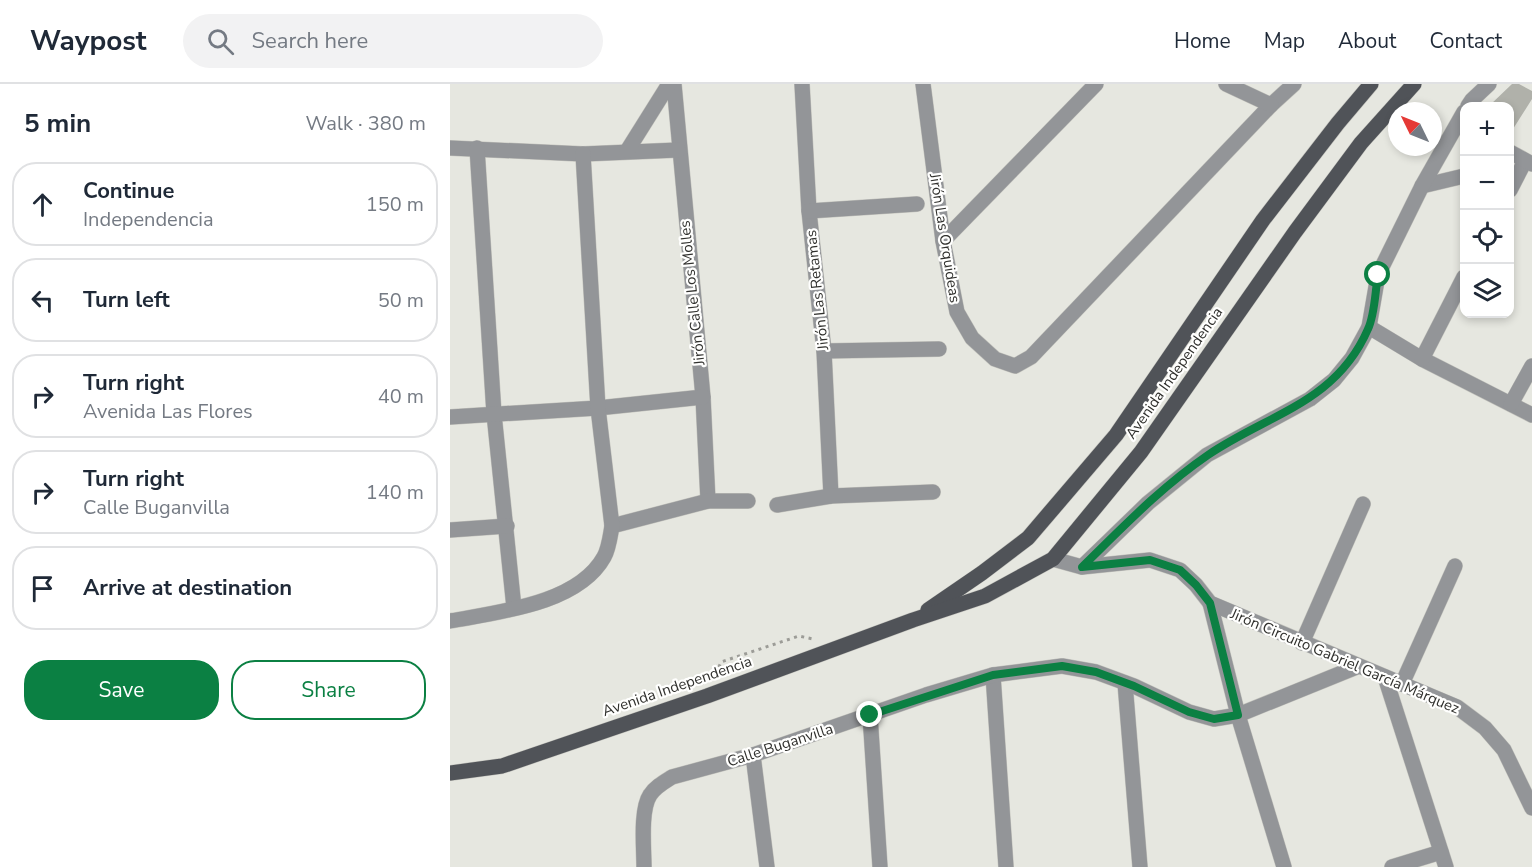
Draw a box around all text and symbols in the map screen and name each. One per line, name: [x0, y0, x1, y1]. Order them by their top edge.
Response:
search box: [183, 14, 603, 68]
text: Waypost: [30, 22, 147, 60]
icon: search: [204, 25, 237, 58]
text: Search here: [252, 26, 368, 56]
text: Home: [1174, 27, 1231, 55]
text: Map: [1264, 27, 1305, 55]
text: About: [1338, 27, 1396, 55]
text: Contact: [1429, 27, 1502, 55]
north arrow: [1388, 102, 1442, 156]
map controls: [1460, 102, 1514, 318]
button: +: [1460, 102, 1514, 156]
text: 5 min: [24, 106, 91, 141]
text: Walk · 380 m: [306, 110, 426, 137]
button: −: [1460, 156, 1514, 210]
street label: Jirón Las Orquideas: [925, 171, 965, 304]
text: Continue: [83, 176, 174, 206]
icon: ahead: [26, 188, 59, 221]
text: 150 m: [366, 191, 424, 218]
text: Independencia: [83, 206, 214, 233]
button: locate: [1460, 210, 1514, 264]
street label: Jirón Calle Los Molles: [674, 220, 710, 367]
street label: Jirón Las Retamas: [801, 229, 833, 352]
route start: [1364, 261, 1390, 287]
button: layers: [1460, 264, 1514, 318]
icon: left: [26, 284, 59, 317]
text: Turn left: [83, 285, 170, 315]
text: 50 m: [378, 287, 424, 314]
street label: Avenida Independencia: [1121, 303, 1227, 443]
text: Turn right: [83, 368, 184, 398]
icon: right: [26, 380, 59, 413]
text: 40 m: [378, 383, 424, 410]
text: Avenida Las Flores: [83, 398, 253, 425]
text: Turn right: [83, 464, 184, 494]
icon: right: [26, 476, 59, 509]
text: 140 m: [366, 479, 424, 506]
text: Calle Buganvilla: [83, 494, 230, 521]
icon: arrive: [26, 572, 59, 605]
text: Arrive at destination: [83, 573, 292, 603]
street label: Jirón Circuito Gabriel García Márquez: [1227, 603, 1462, 718]
street label: Avenida Independencia: [600, 651, 754, 721]
button: Save: [24, 660, 219, 720]
button: Share: [231, 660, 426, 720]
route end: [856, 701, 882, 727]
street label: Calle Buganvilla: [724, 718, 836, 772]

